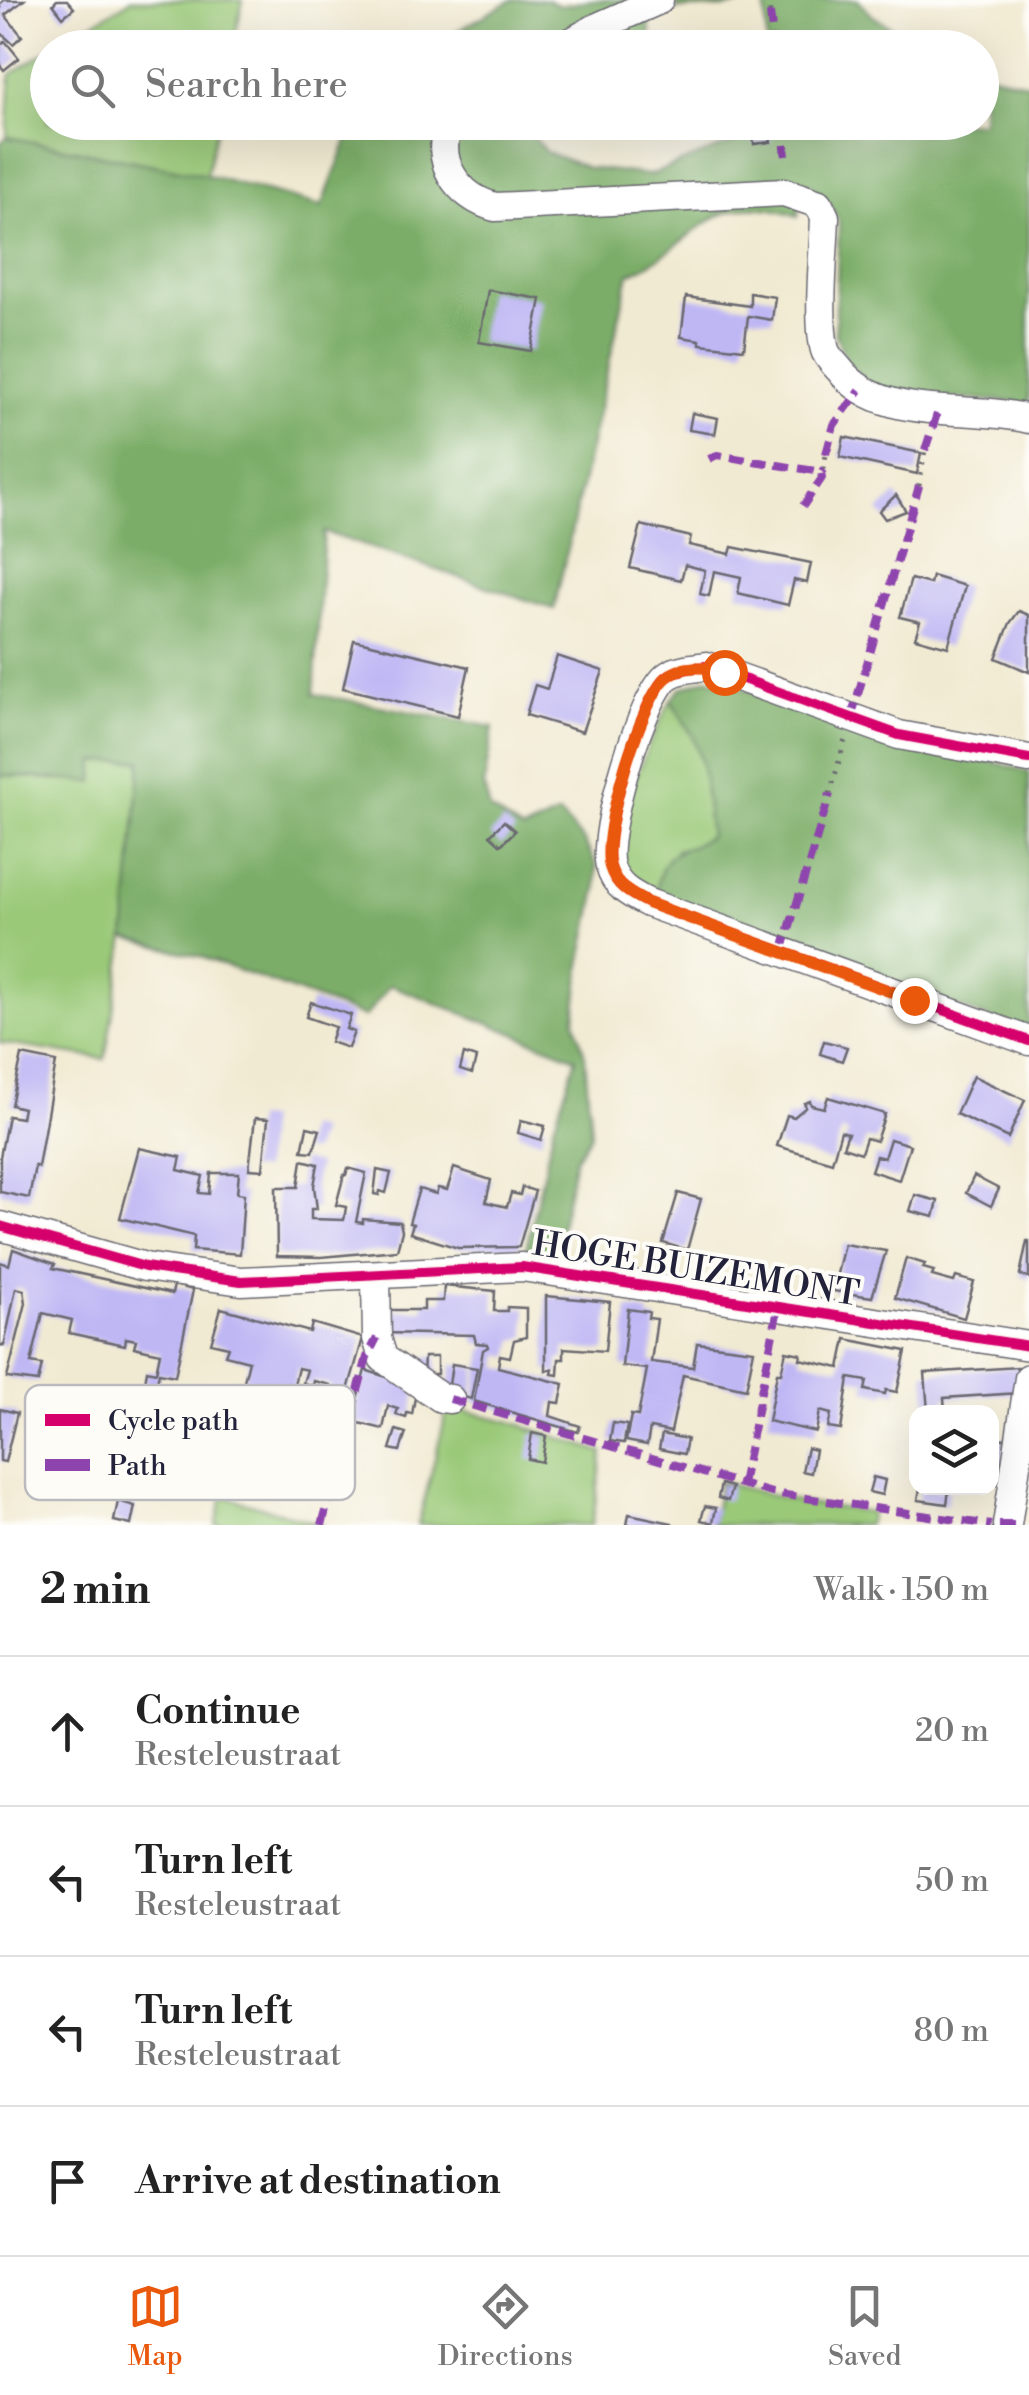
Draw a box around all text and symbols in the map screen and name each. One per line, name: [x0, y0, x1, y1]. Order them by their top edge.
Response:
search box: [30, 30, 999, 140]
icon: search: [65, 58, 120, 113]
text: Search here: [145, 62, 348, 109]
route start: [702, 650, 748, 696]
route end: [892, 978, 938, 1024]
street label: HOGE BUIZEMONT: [529, 1222, 862, 1317]
legend: [25, 1385, 355, 1500]
text: Cycle path: [108, 1404, 239, 1439]
map controls: [909, 1405, 999, 1495]
button: layers: [909, 1405, 999, 1495]
text: Path: [108, 1449, 167, 1484]
text: 2 min: [40, 1564, 150, 1617]
text: Walk · 150 m: [814, 1570, 989, 1610]
text: Continue: [135, 1688, 300, 1735]
icon: ahead: [40, 1704, 95, 1759]
text: 20 m: [915, 1711, 989, 1751]
text: Resteleustraat: [135, 1735, 341, 1775]
text: Turn left: [135, 1838, 292, 1885]
icon: left: [40, 1854, 95, 1909]
text: 50 m: [916, 1861, 989, 1901]
text: Resteleustraat: [135, 1885, 341, 1925]
text: Turn left: [135, 1988, 292, 2035]
icon: left: [40, 2004, 95, 2059]
text: 80 m: [914, 2011, 989, 2051]
text: Resteleustraat: [135, 2035, 341, 2075]
icon: arrive: [40, 2154, 95, 2209]
text: Arrive at destination: [135, 2158, 501, 2205]
tab: Map: [128, 2279, 183, 2374]
tab: Directions: [438, 2279, 573, 2374]
tab: Saved: [828, 2279, 901, 2374]

